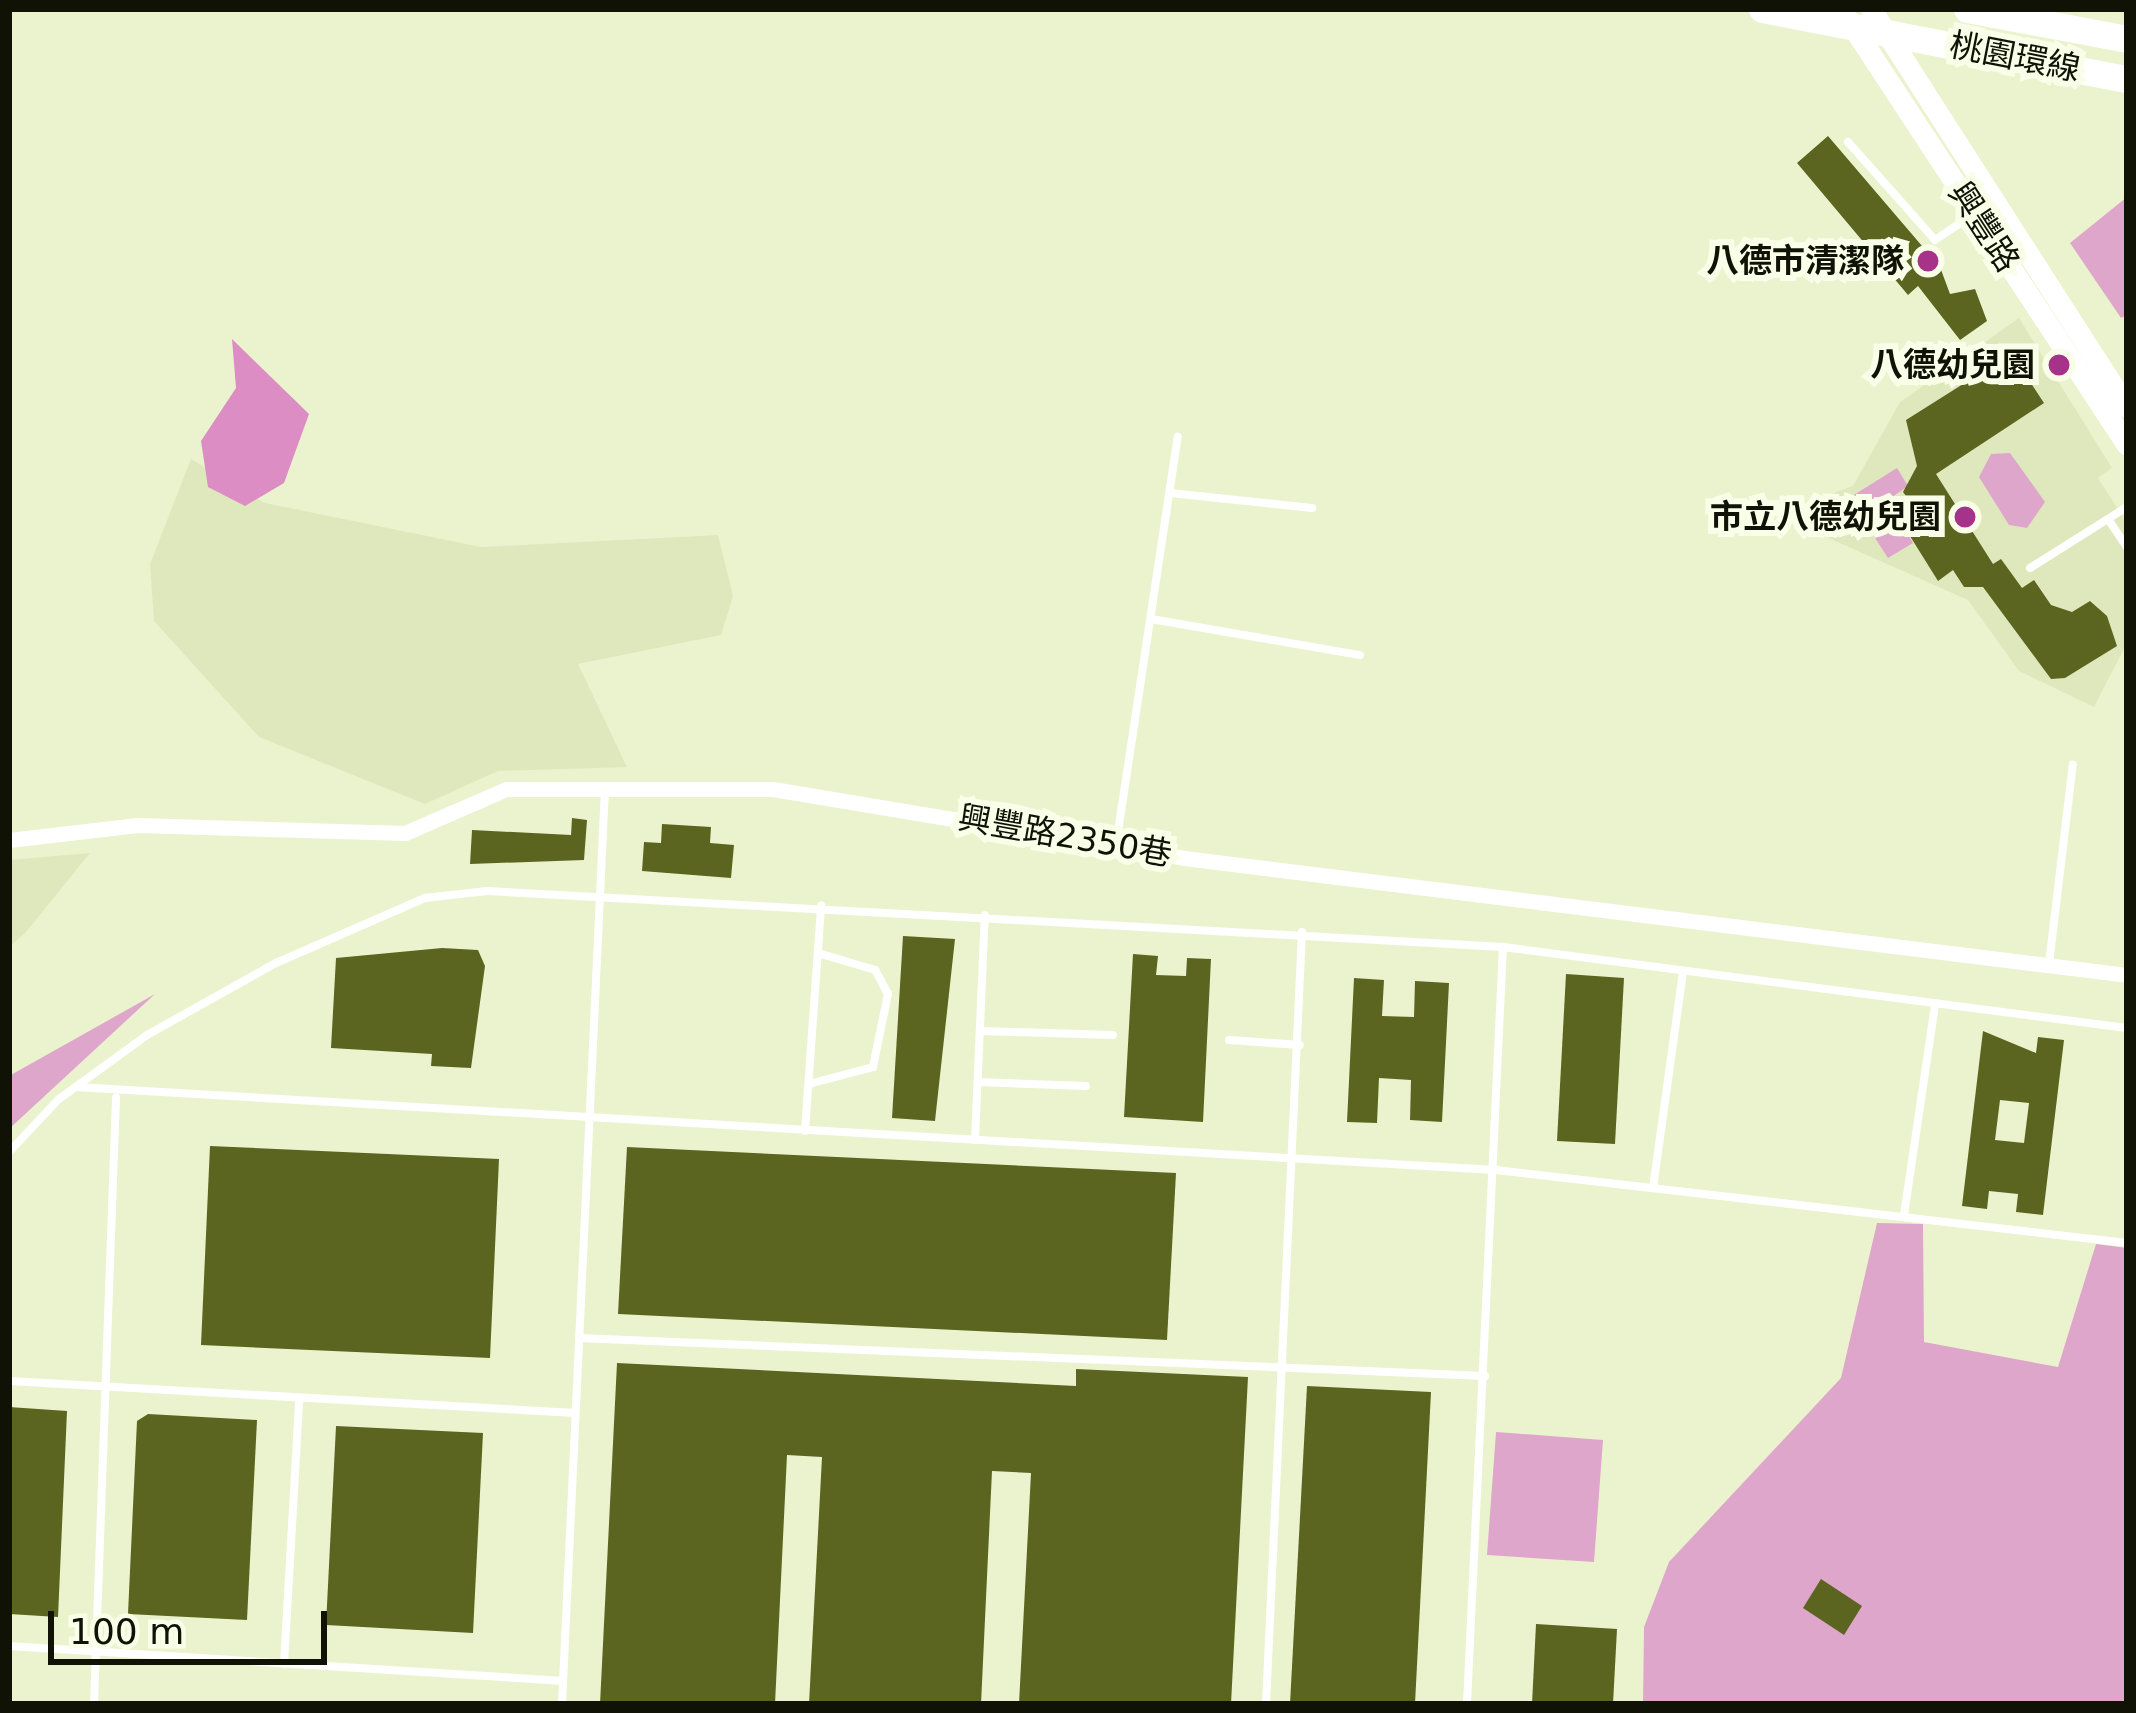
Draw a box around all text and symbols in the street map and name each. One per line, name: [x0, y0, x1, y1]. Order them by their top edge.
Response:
street label: 桃園環線: [1946, 25, 2084, 89]
street label: 興豐路: [1940, 175, 2028, 279]
place label: 八德市清潔隊: [1706, 241, 1904, 281]
marker: 八德市清潔隊: [1915, 248, 1941, 274]
place label: 八德幼兒園: [1870, 345, 2035, 385]
marker: 八德幼兒園: [2046, 352, 2072, 378]
place label: 市立八德幼兒園: [1710, 497, 1941, 537]
marker: 市立八德幼兒園: [1952, 504, 1978, 530]
street label: 興豐路2350巷: [955, 798, 1175, 874]
scale bar: [54, 1587, 333, 1661]
text: 100 m: [69, 1611, 184, 1652]

